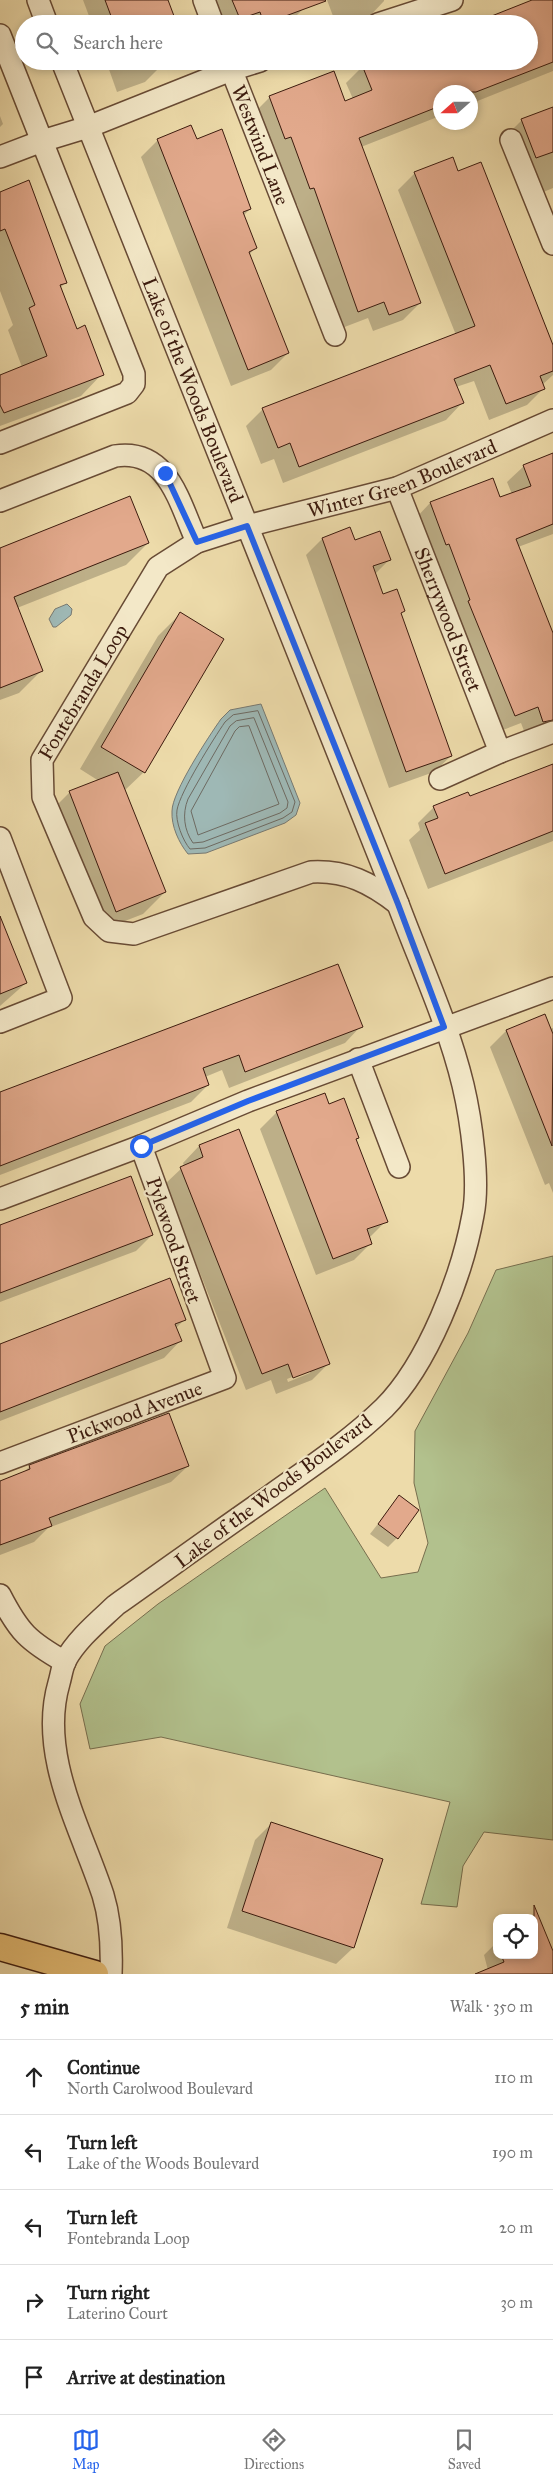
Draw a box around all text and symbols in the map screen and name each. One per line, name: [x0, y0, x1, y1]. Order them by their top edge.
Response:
search box: [15, 15, 538, 70]
icon: search: [33, 29, 61, 57]
text: Search here: [73, 31, 163, 54]
street label: Westwind Lane: [226, 81, 295, 208]
north arrow: [433, 85, 478, 130]
street label: Lake of the Woods Boulevard: [137, 274, 249, 506]
street label: Winter Green Boulevard: [305, 434, 500, 522]
route end: [154, 462, 177, 485]
street label: Sherrywood Street: [409, 544, 487, 695]
street label: Fontebranda Loop: [33, 620, 133, 764]
route start: [130, 1135, 153, 1158]
street label: Pylewood Street: [141, 1174, 207, 1306]
street label: Pickwood Avenue: [64, 1376, 206, 1449]
street label: Lake of the Woods Boulevard: [170, 1409, 376, 1573]
map controls: [493, 1914, 538, 1959]
button: locate: [493, 1914, 538, 1959]
text: 5 min: [20, 1994, 69, 2020]
text: Walk · 350 m: [450, 1997, 533, 2016]
text: Continue: [67, 2056, 140, 2079]
icon: ahead: [20, 2063, 48, 2091]
text: 110 m: [494, 2068, 533, 2087]
text: North Carolwood Boulevard: [67, 2079, 253, 2098]
text: Turn left: [67, 2131, 137, 2154]
icon: left: [20, 2138, 48, 2166]
text: 190 m: [492, 2143, 533, 2162]
text: Lake of the Woods Boulevard: [67, 2154, 259, 2173]
text: Turn left: [67, 2206, 137, 2229]
icon: left: [20, 2213, 48, 2241]
text: 20 m: [499, 2218, 533, 2237]
text: Fontebranda Loop: [67, 2229, 190, 2248]
text: Turn right: [67, 2281, 150, 2304]
icon: right: [20, 2288, 48, 2316]
text: 30 m: [500, 2293, 533, 2312]
text: Laterino Court: [67, 2304, 168, 2323]
icon: arrive: [20, 2363, 48, 2391]
text: Arrive at destination: [67, 2366, 225, 2389]
tab: Map: [72, 2426, 100, 2473]
tab: Directions: [244, 2426, 304, 2473]
tab: Saved: [448, 2426, 481, 2473]

